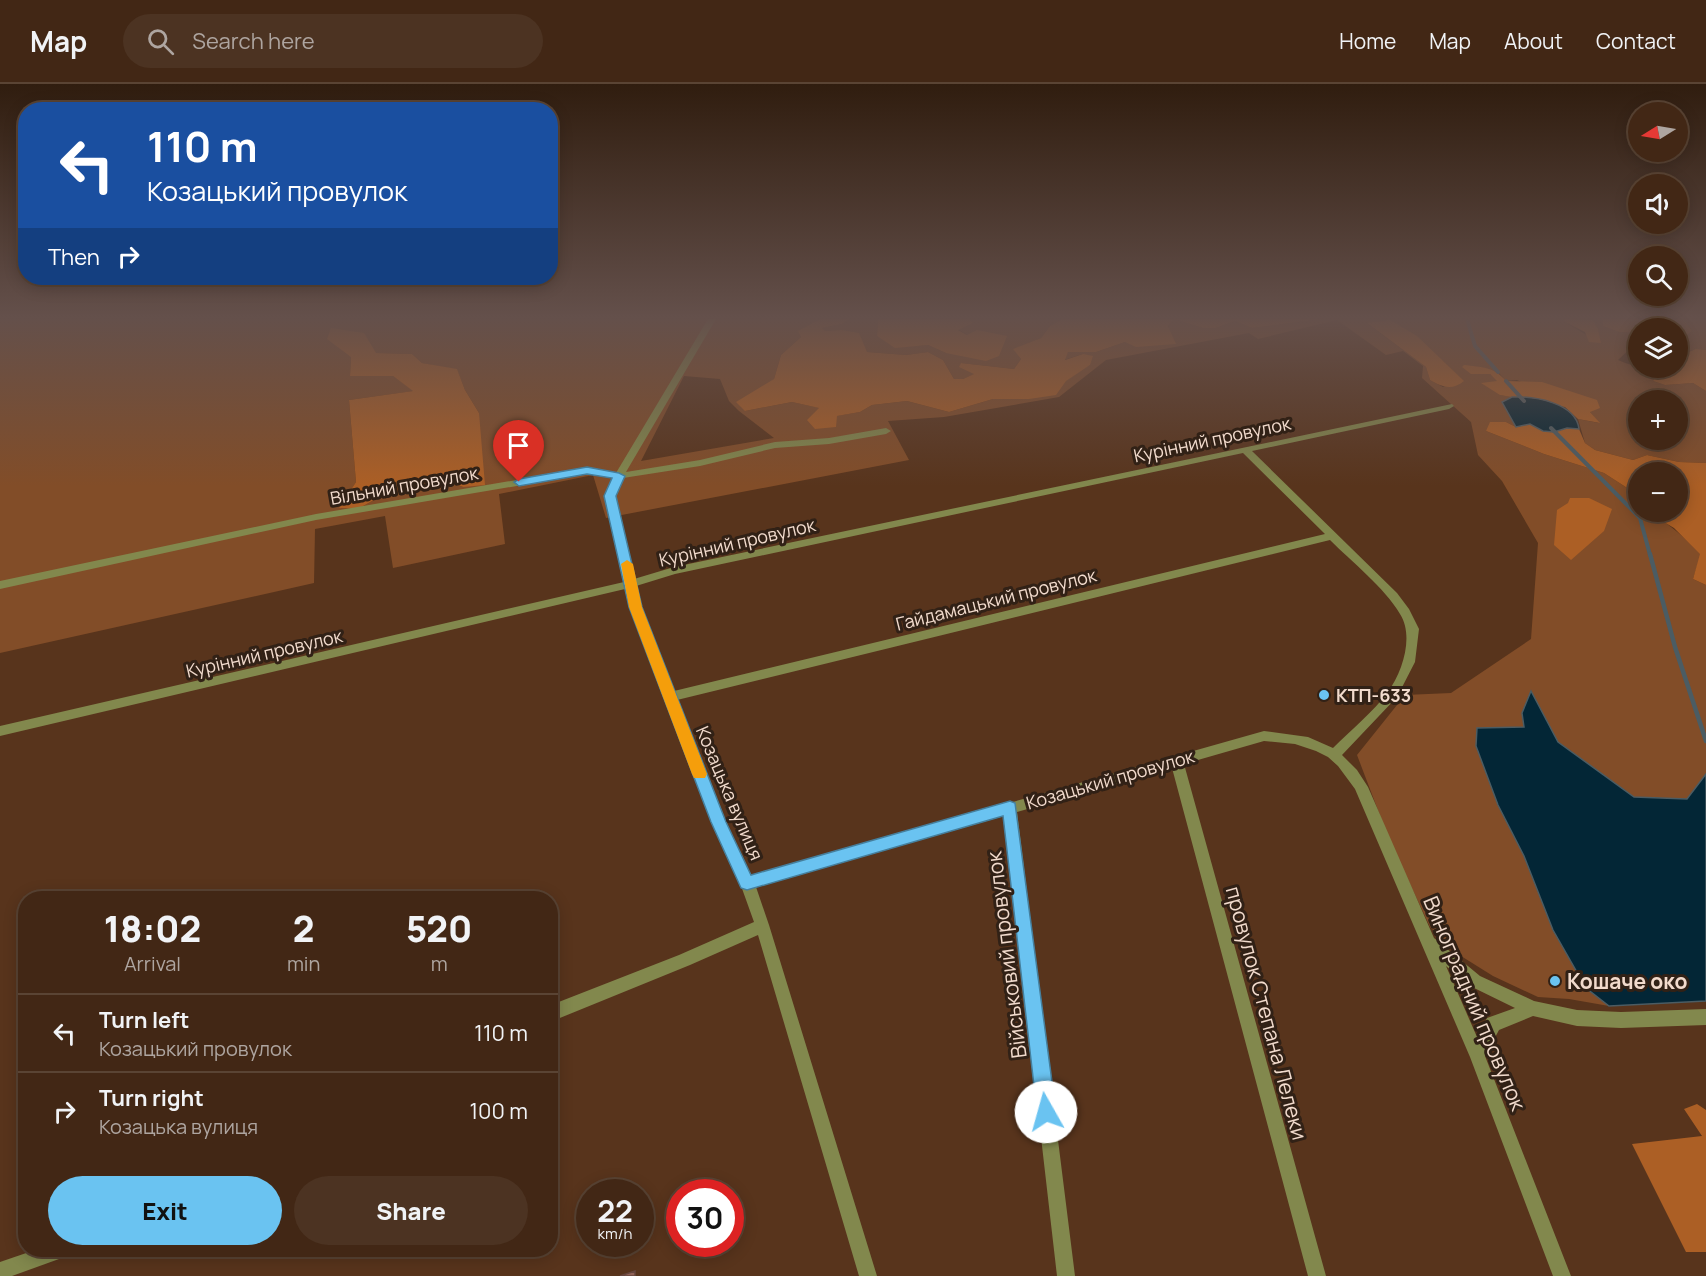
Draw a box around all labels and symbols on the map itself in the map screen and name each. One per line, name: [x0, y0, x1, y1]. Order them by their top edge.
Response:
north arrow: [1628, 102, 1688, 162]
street label: Курінний провулок: [1131, 410, 1294, 467]
pin: [493, 420, 544, 482]
street label: Вільний провулок: [328, 460, 481, 510]
street label: Курінний провулок: [656, 512, 819, 572]
street label: Гайдамацький провулок: [893, 562, 1100, 636]
street label: Курінний провулок: [183, 623, 346, 683]
place label: КТП-633: [1336, 683, 1411, 707]
marker: КТП-633: [1317, 688, 1331, 702]
street label: Козацька вулиця: [691, 722, 769, 864]
street label: Козацький провулок: [1023, 743, 1198, 814]
street label: Військовий провулок: [979, 849, 1033, 1060]
street label: провулок Степана Лелеки: [1220, 883, 1314, 1143]
street label: Виноградний провулок: [1417, 892, 1533, 1115]
place label: Кошаче око: [1567, 967, 1687, 995]
marker: Кошаче око: [1548, 974, 1562, 988]
position arrow: [1014, 1080, 1078, 1144]
speed limit sign: 30: [666, 1179, 744, 1257]

